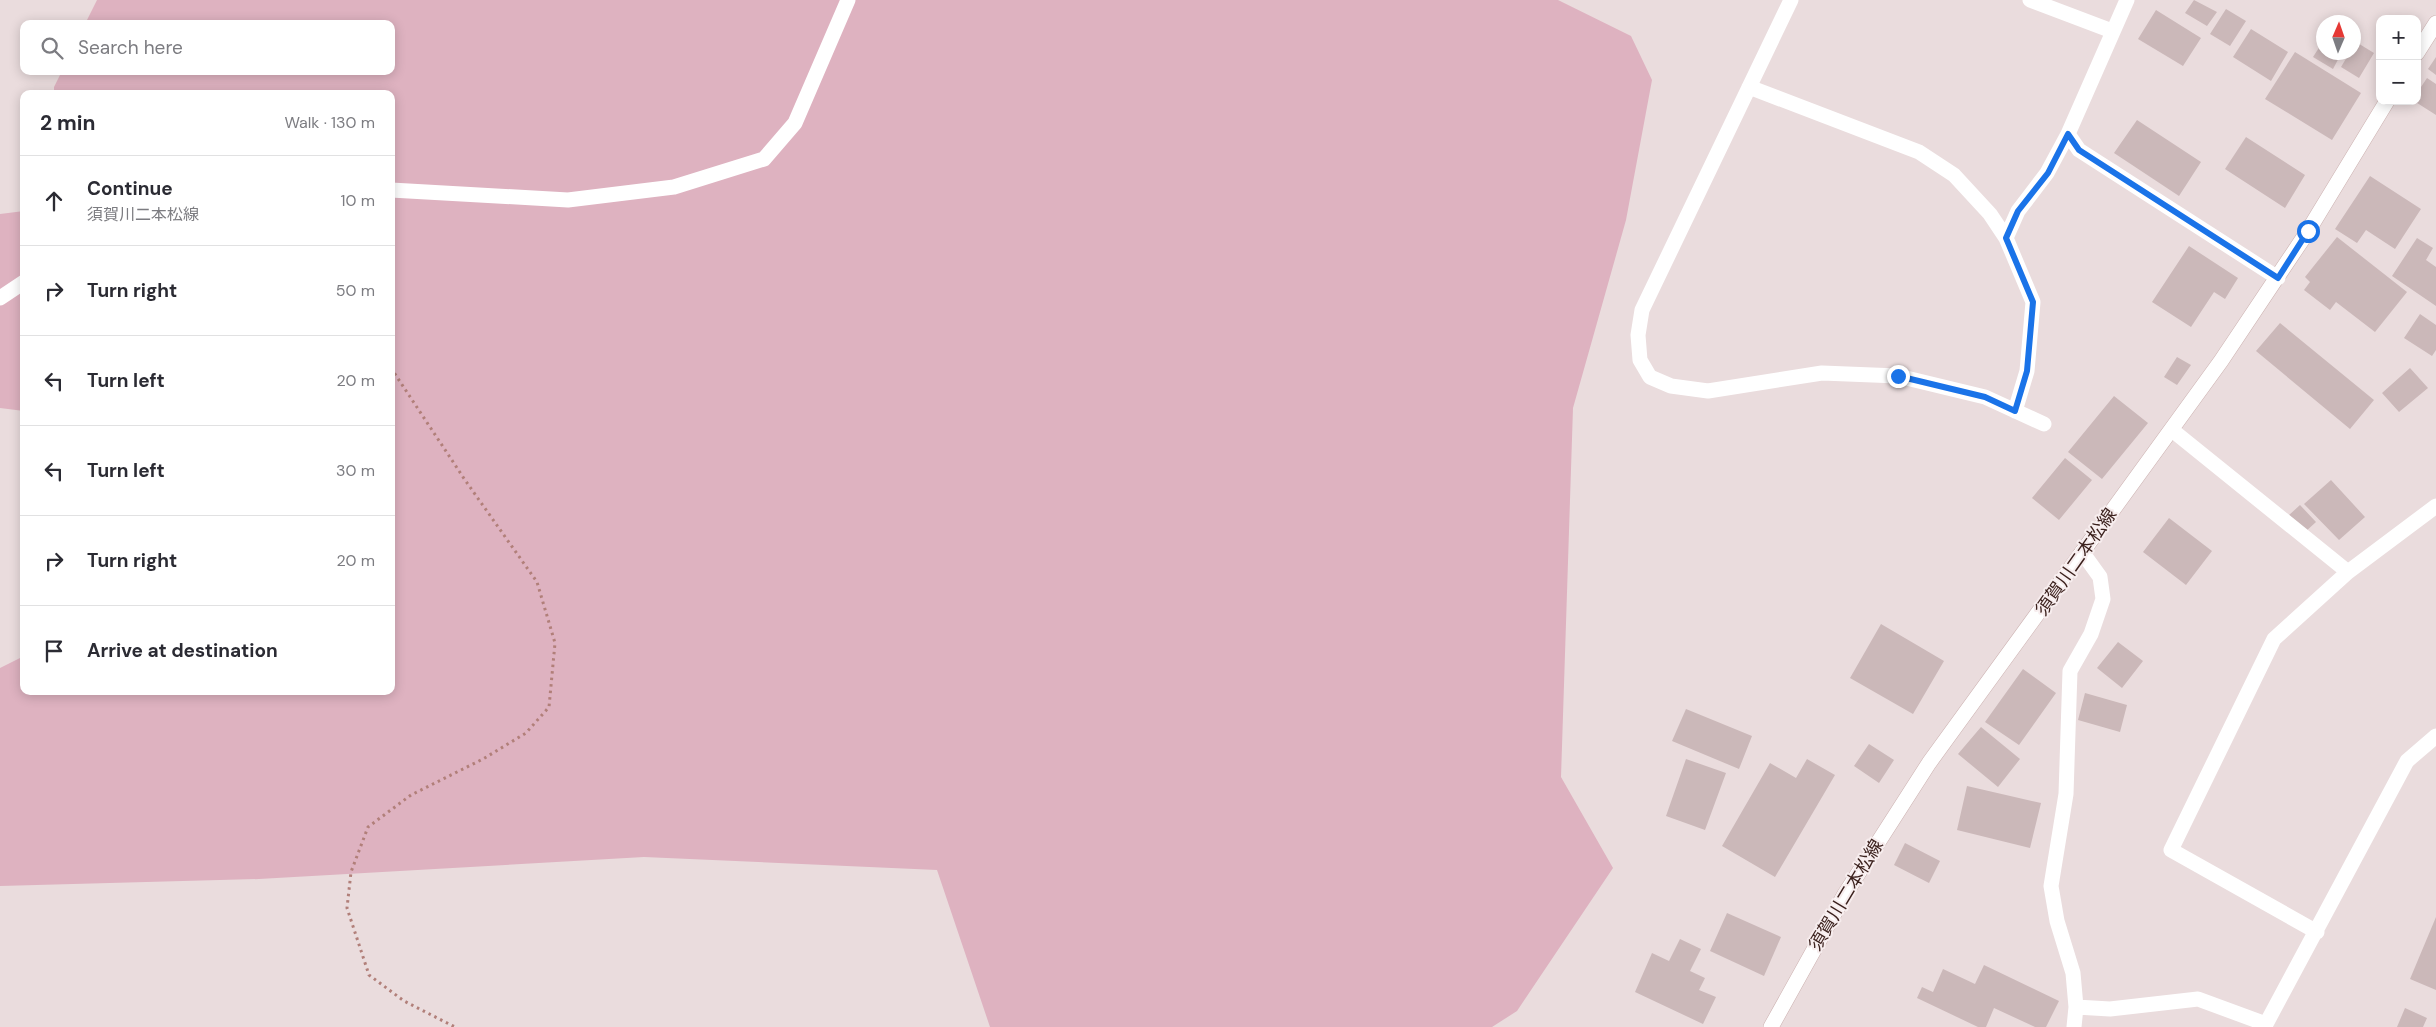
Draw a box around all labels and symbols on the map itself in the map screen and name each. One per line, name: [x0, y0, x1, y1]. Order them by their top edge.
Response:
north arrow: [2316, 15, 2361, 60]
route start: [2297, 220, 2320, 243]
route end: [1887, 365, 1910, 388]
street label: 須賀川二本松線: [2030, 504, 2122, 620]
street label: 須賀川二本松線: [1803, 835, 1889, 955]

